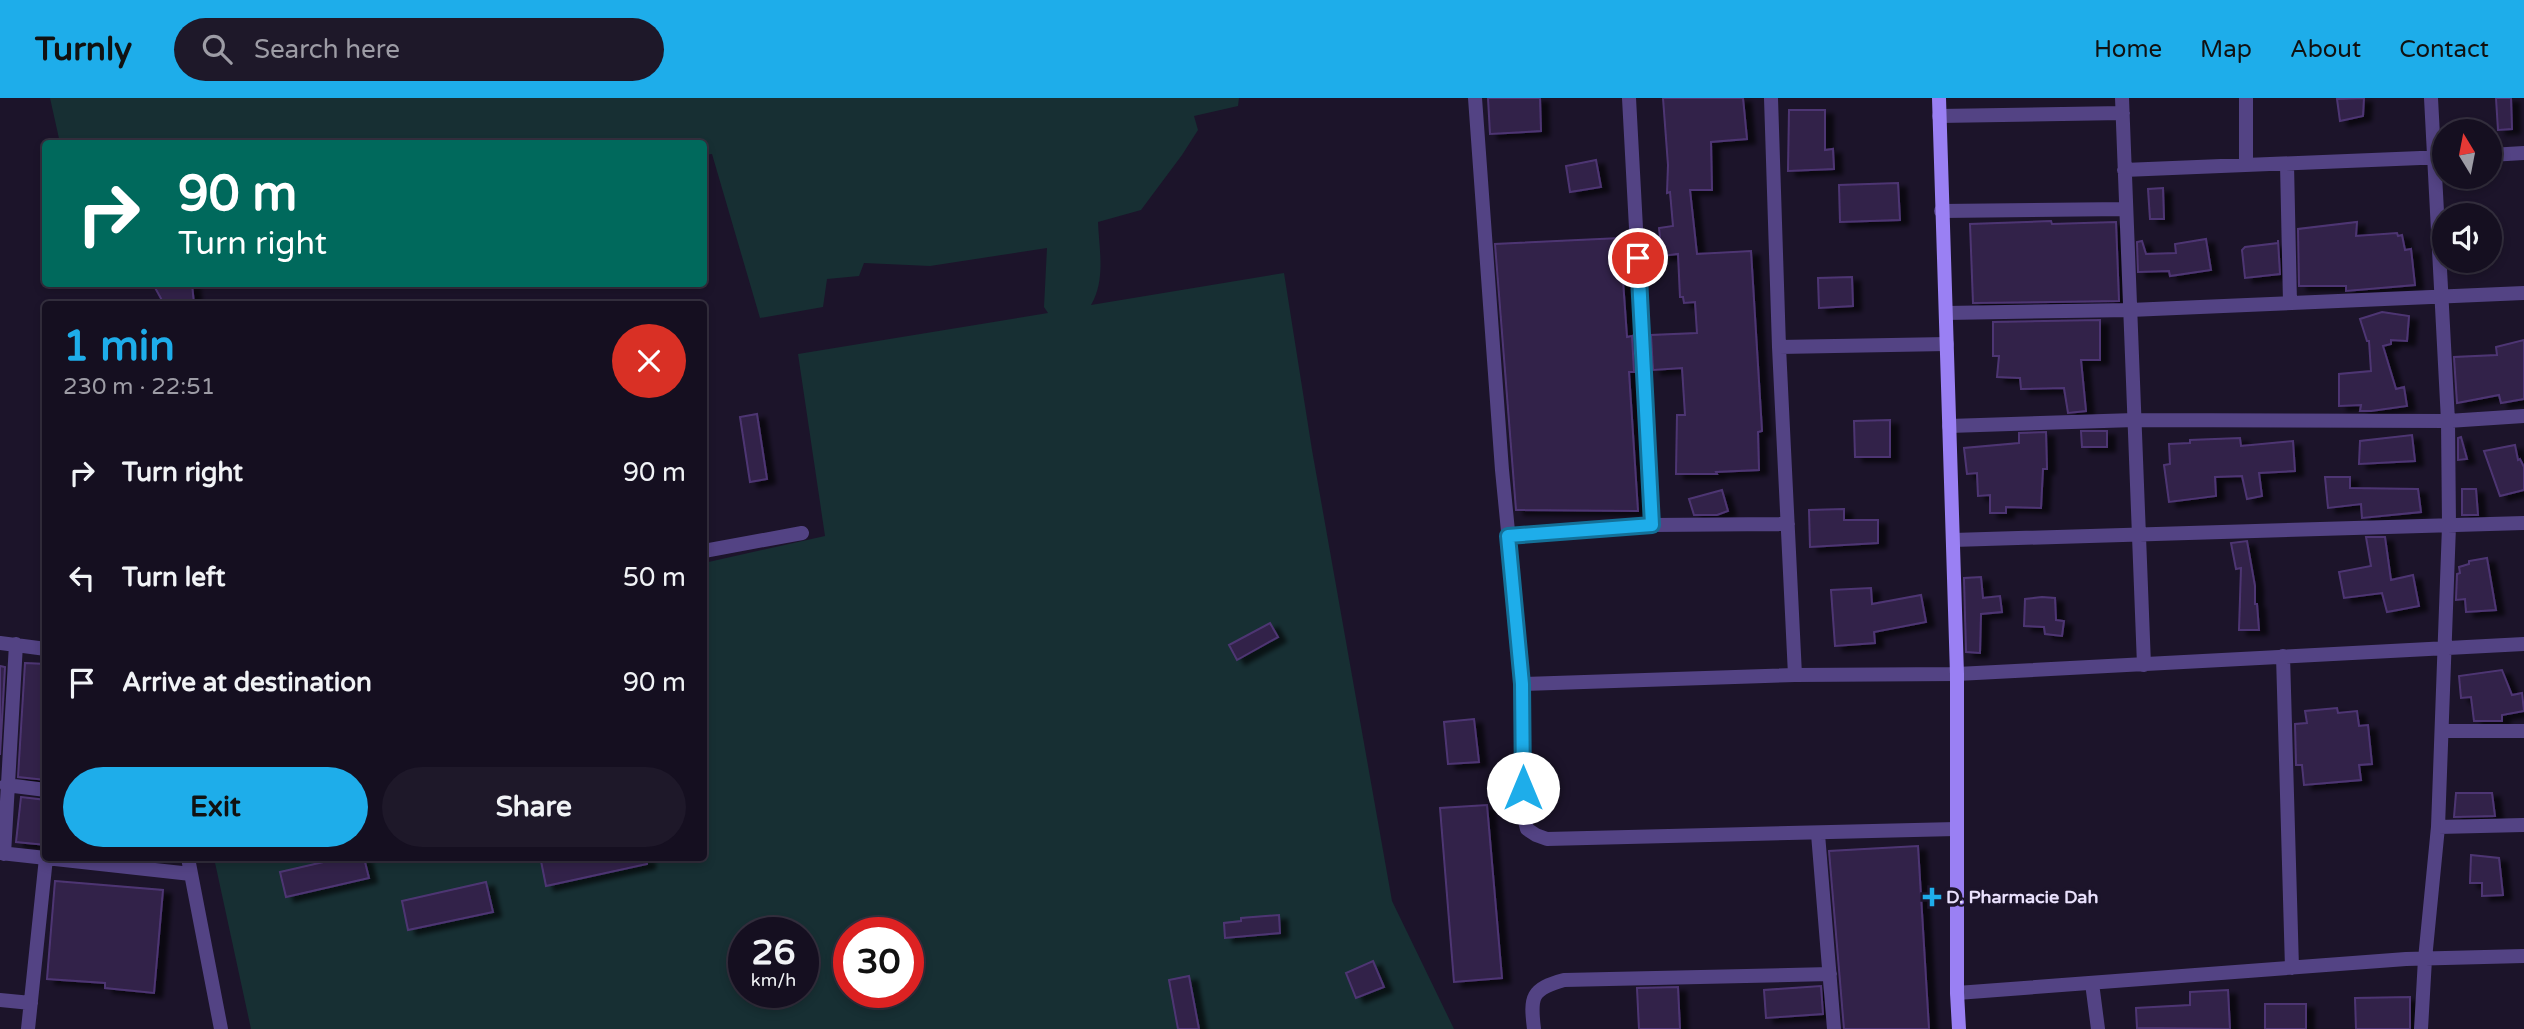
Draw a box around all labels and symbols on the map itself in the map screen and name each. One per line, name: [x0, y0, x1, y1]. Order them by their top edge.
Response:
north arrow: [2432, 119, 2502, 189]
pin: [1608, 228, 1668, 288]
position arrow: [1486, 751, 1560, 825]
place label: D. Pharmacie Dah: [1946, 886, 2098, 908]
marker: D. Pharmacie Dah: [1924, 889, 1940, 905]
speed limit sign: 30: [833, 917, 924, 1008]

